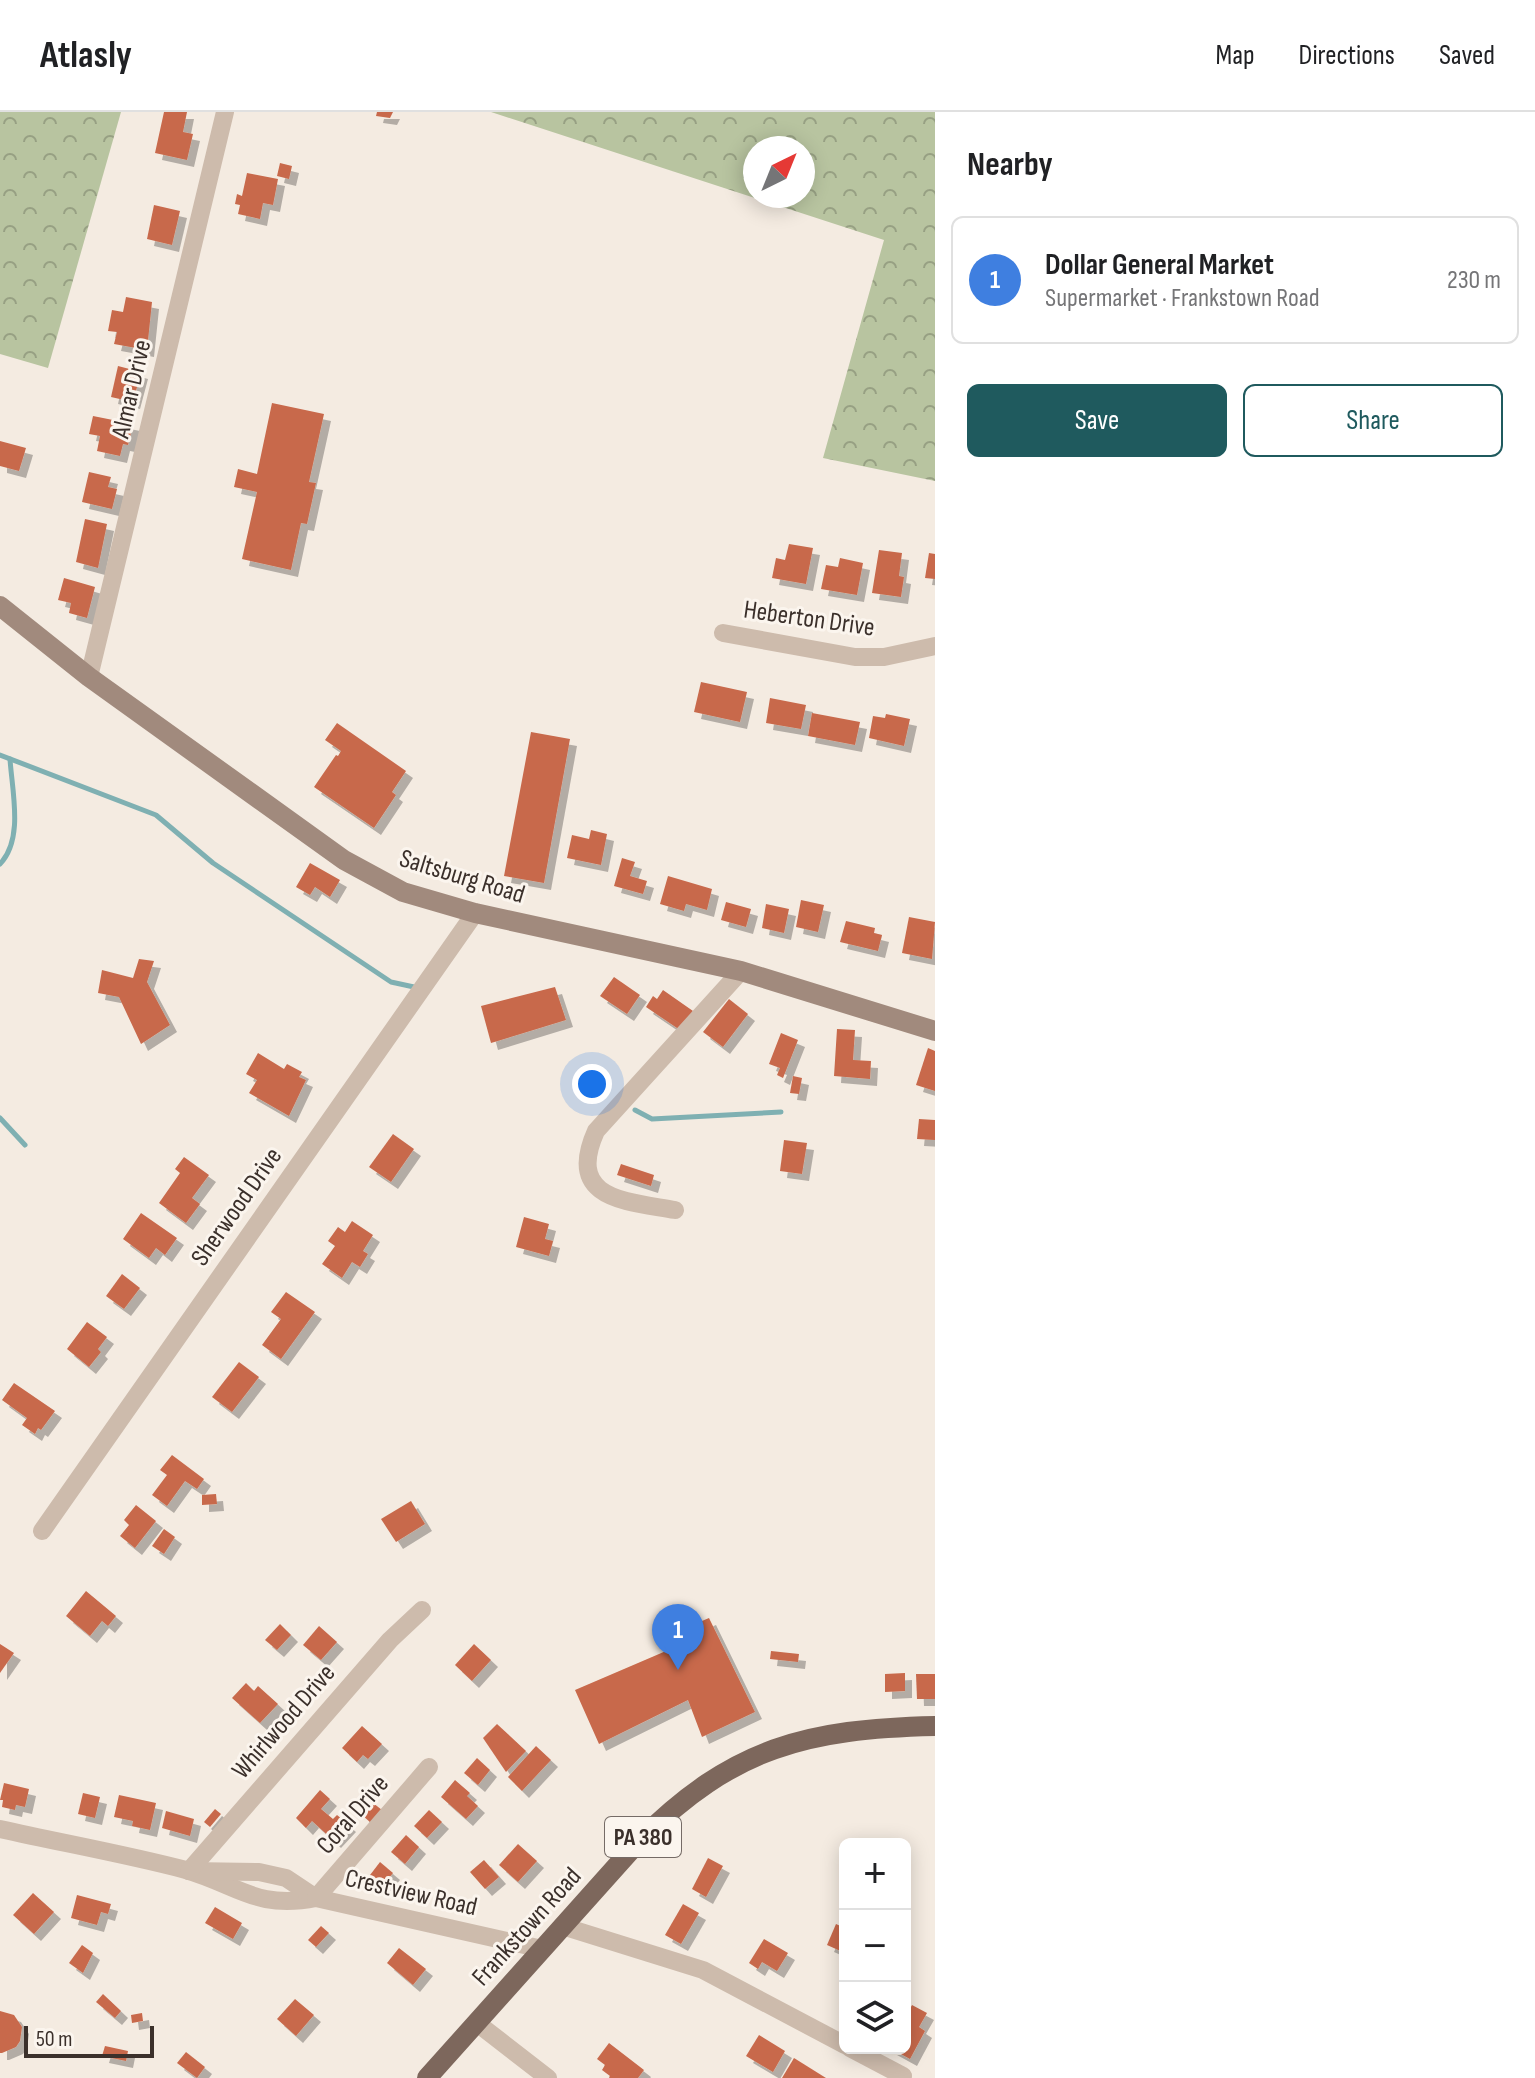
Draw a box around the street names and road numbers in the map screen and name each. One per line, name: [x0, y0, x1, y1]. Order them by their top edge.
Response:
street label: Almar Drive: [105, 337, 158, 442]
street label: Heberton Drive: [742, 594, 876, 644]
street label: Saltsburg Road: [396, 843, 528, 911]
street label: Sherwood Drive: [185, 1142, 289, 1272]
street label: Whirlwood Drive: [226, 1658, 342, 1786]
street label: Coral Drive: [310, 1769, 396, 1861]
road number: PA 380: [605, 1817, 681, 1857]
street label: Frankstown Road: [466, 1861, 588, 1993]
street label: Crestview Road: [342, 1863, 480, 1923]

